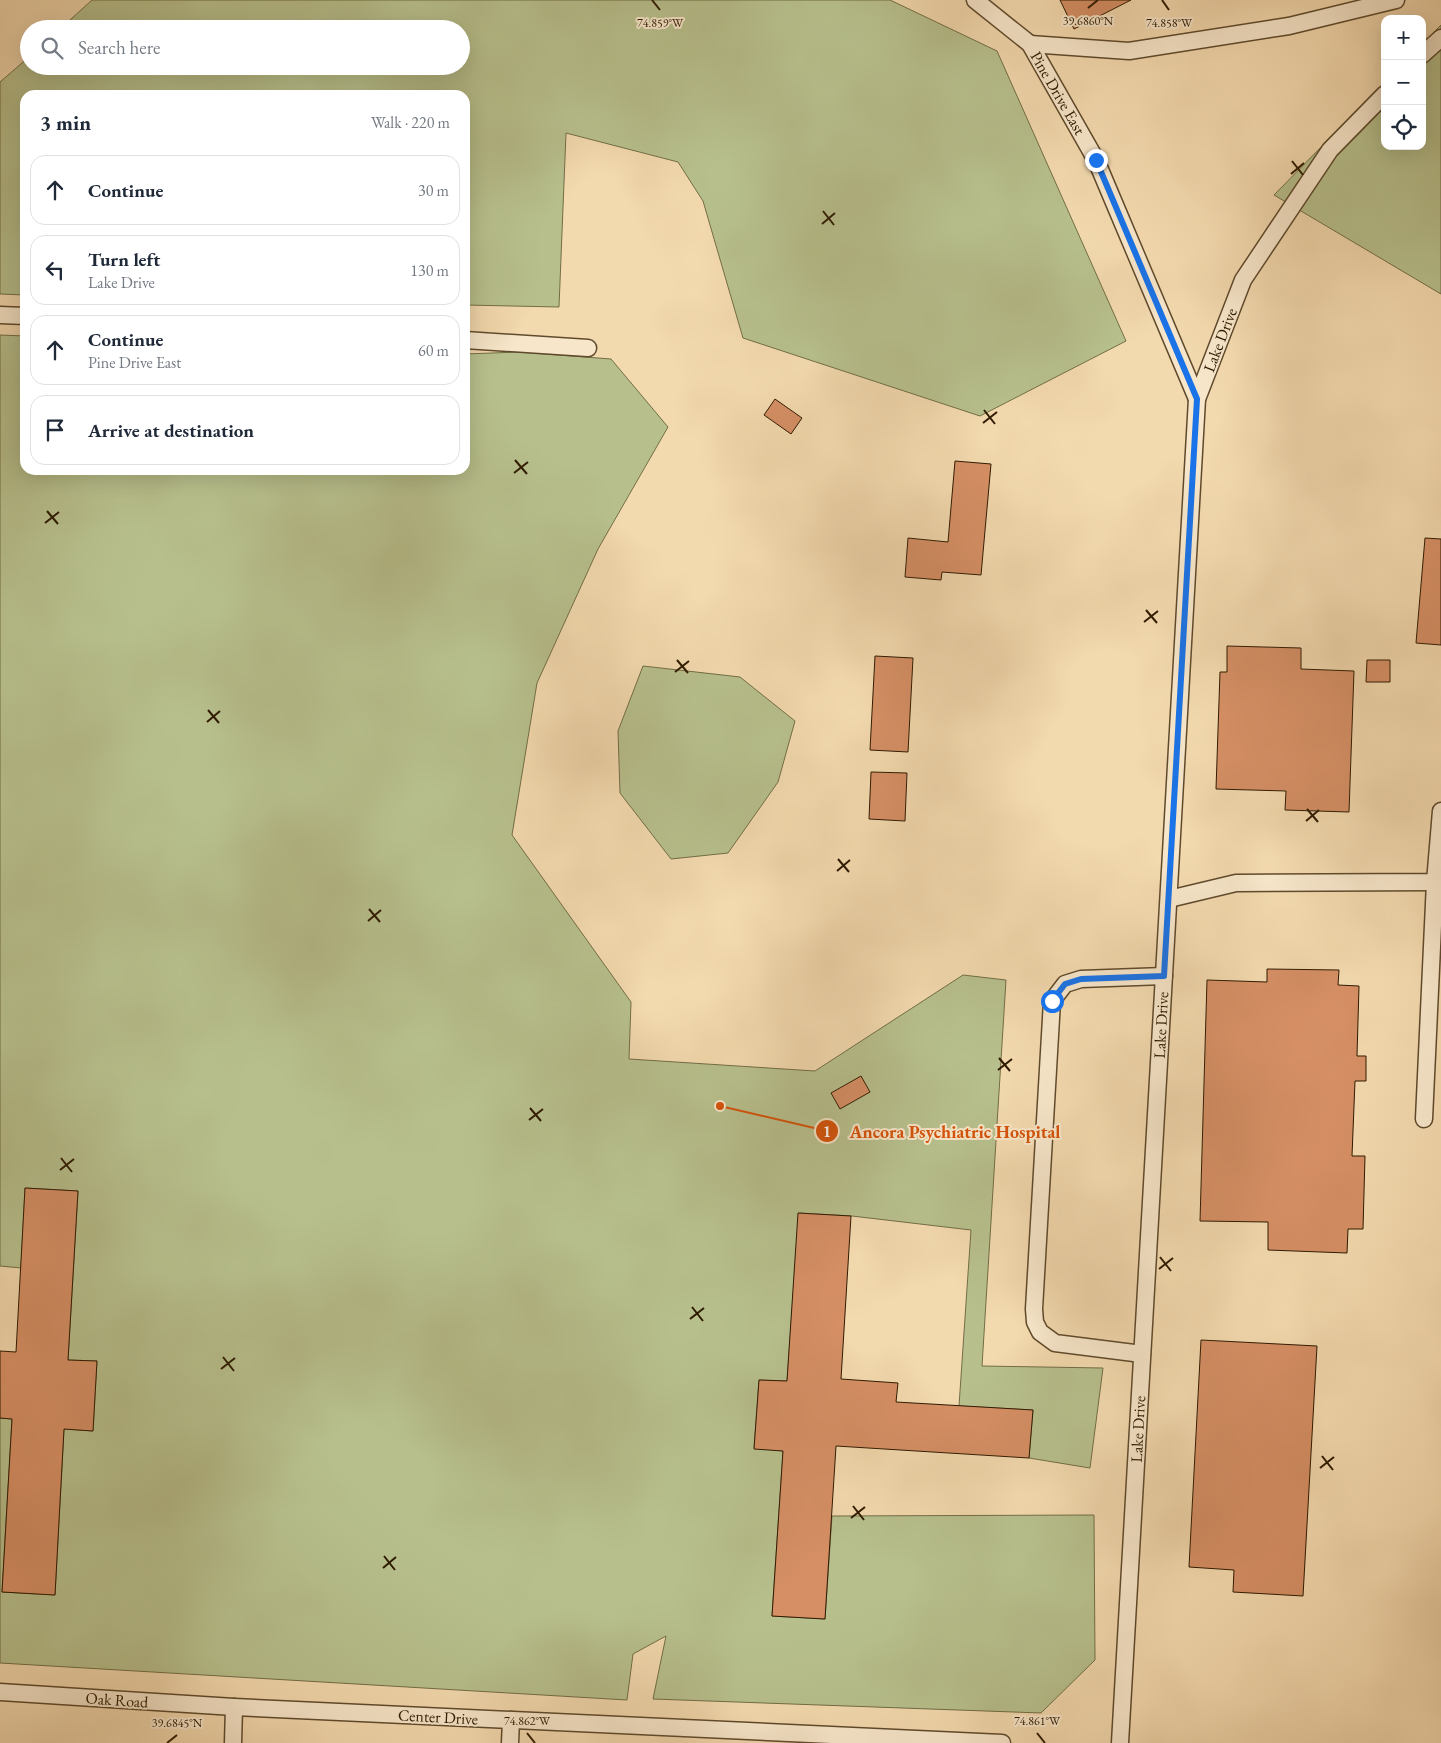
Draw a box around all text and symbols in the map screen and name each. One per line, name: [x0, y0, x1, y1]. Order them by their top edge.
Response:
text: 39.6860°N: [1063, 13, 1114, 29]
text: 74.859°W: [637, 15, 684, 31]
text: 74.858°W: [1146, 15, 1193, 31]
map controls: [1381, 15, 1426, 150]
button: +: [1381, 15, 1426, 60]
search box: [20, 20, 470, 75]
icon: search: [38, 34, 66, 62]
text: Search here: [78, 35, 160, 60]
street label: Pine Drive East: [1026, 47, 1090, 139]
button: −: [1381, 60, 1426, 105]
button: locate: [1381, 105, 1426, 150]
text: 3 min: [40, 109, 91, 136]
text: Walk · 220 m: [371, 112, 450, 133]
route end: [1085, 149, 1108, 172]
icon: ahead: [41, 176, 69, 204]
text: Continue: [88, 178, 163, 203]
text: 30 m: [418, 180, 449, 201]
text: Turn left: [88, 247, 160, 272]
icon: left: [41, 256, 69, 284]
text: 130 m: [410, 260, 449, 281]
text: Lake Drive: [88, 272, 155, 293]
street label: Lake Drive: [1198, 305, 1242, 375]
text: Continue: [88, 327, 163, 352]
icon: ahead: [41, 336, 69, 364]
text: 60 m: [418, 340, 449, 361]
text: Pine Drive East: [88, 352, 181, 373]
icon: arrive: [41, 416, 69, 444]
text: Arrive at destination: [88, 418, 254, 443]
route start: [1041, 990, 1064, 1013]
street label: Lake Drive: [1149, 991, 1173, 1059]
callout: Ancora Psychiatric Hospital: [814, 1115, 1070, 1148]
text: Ancora Psychiatric Hospital: [849, 1120, 1060, 1143]
text: 1: [823, 1122, 831, 1141]
street label: Lake Drive: [1126, 1395, 1150, 1463]
street label: Oak Road: [85, 1687, 150, 1713]
street label: Center Drive: [397, 1704, 479, 1730]
text: 74.862°W: [504, 1713, 551, 1729]
text: 74.861°W: [1014, 1713, 1061, 1729]
text: 39.6845°N: [152, 1715, 203, 1731]

